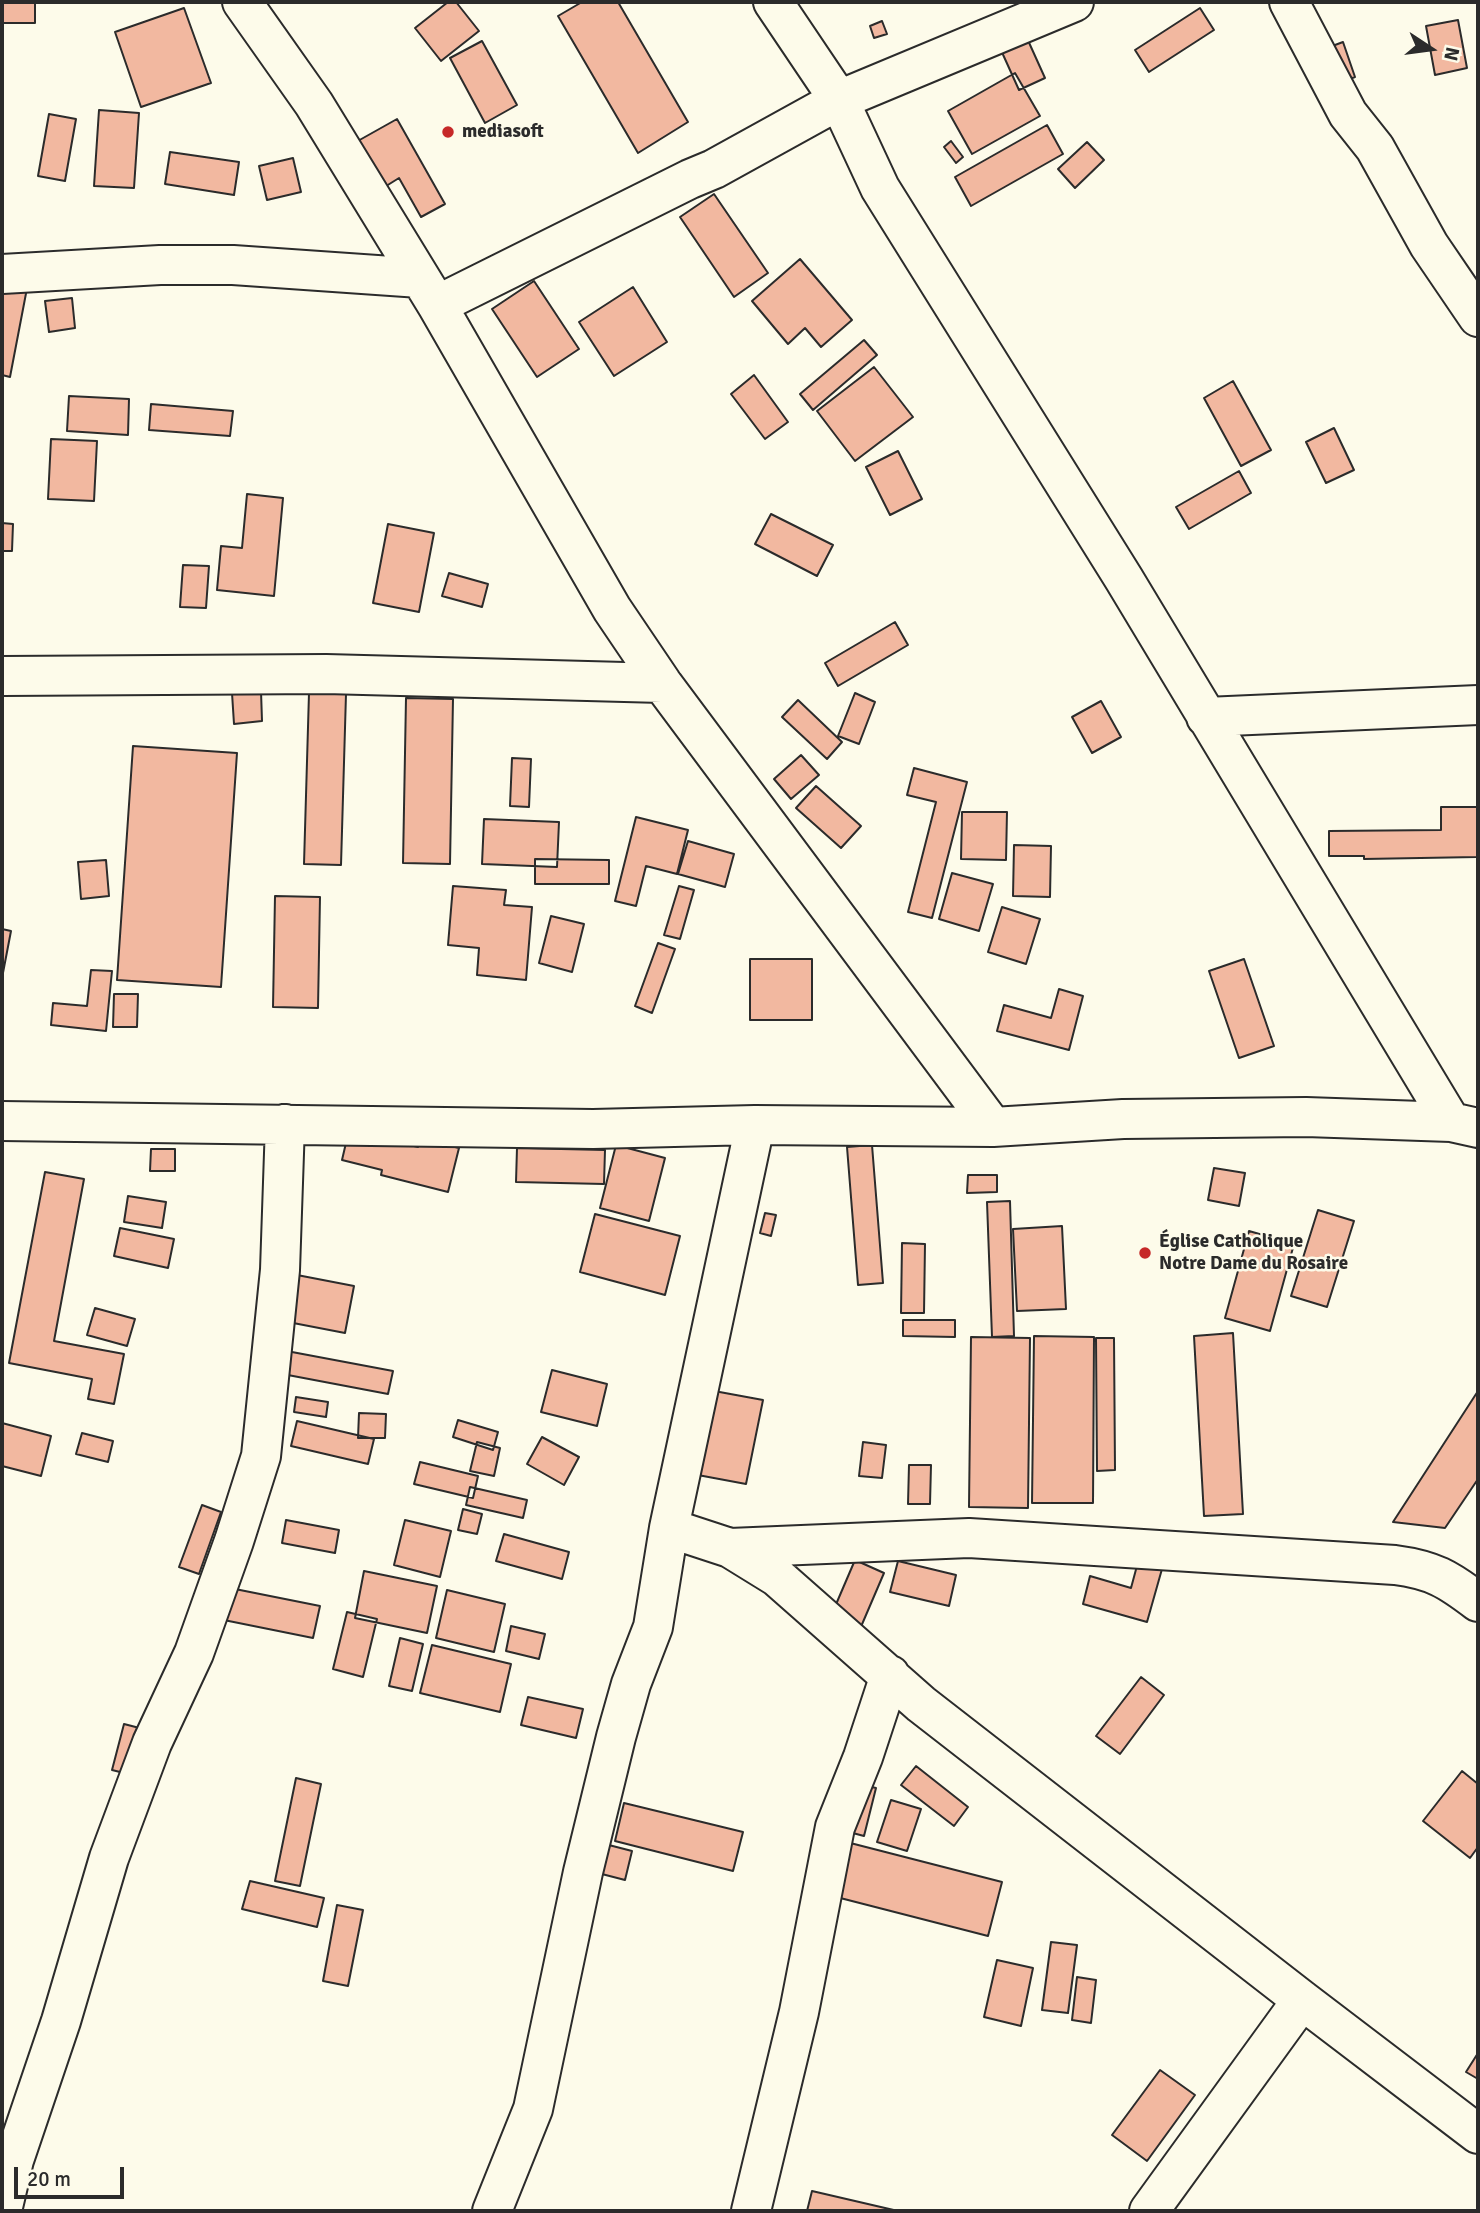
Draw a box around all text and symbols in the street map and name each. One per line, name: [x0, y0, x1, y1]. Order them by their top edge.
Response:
north arrow: [1396, 14, 1466, 84]
text: N: [1438, 45, 1465, 63]
place label: mediasoft: [462, 121, 544, 143]
marker: mediasoft: [440, 124, 456, 140]
place label: Église Catholique Notre Dame du Rosaire: [1159, 1231, 1348, 1275]
marker: Église Catholique Notre Dame du Rosaire: [1137, 1245, 1153, 1261]
scale bar: [18, 2154, 128, 2198]
text: 20 m: [27, 2166, 71, 2192]

